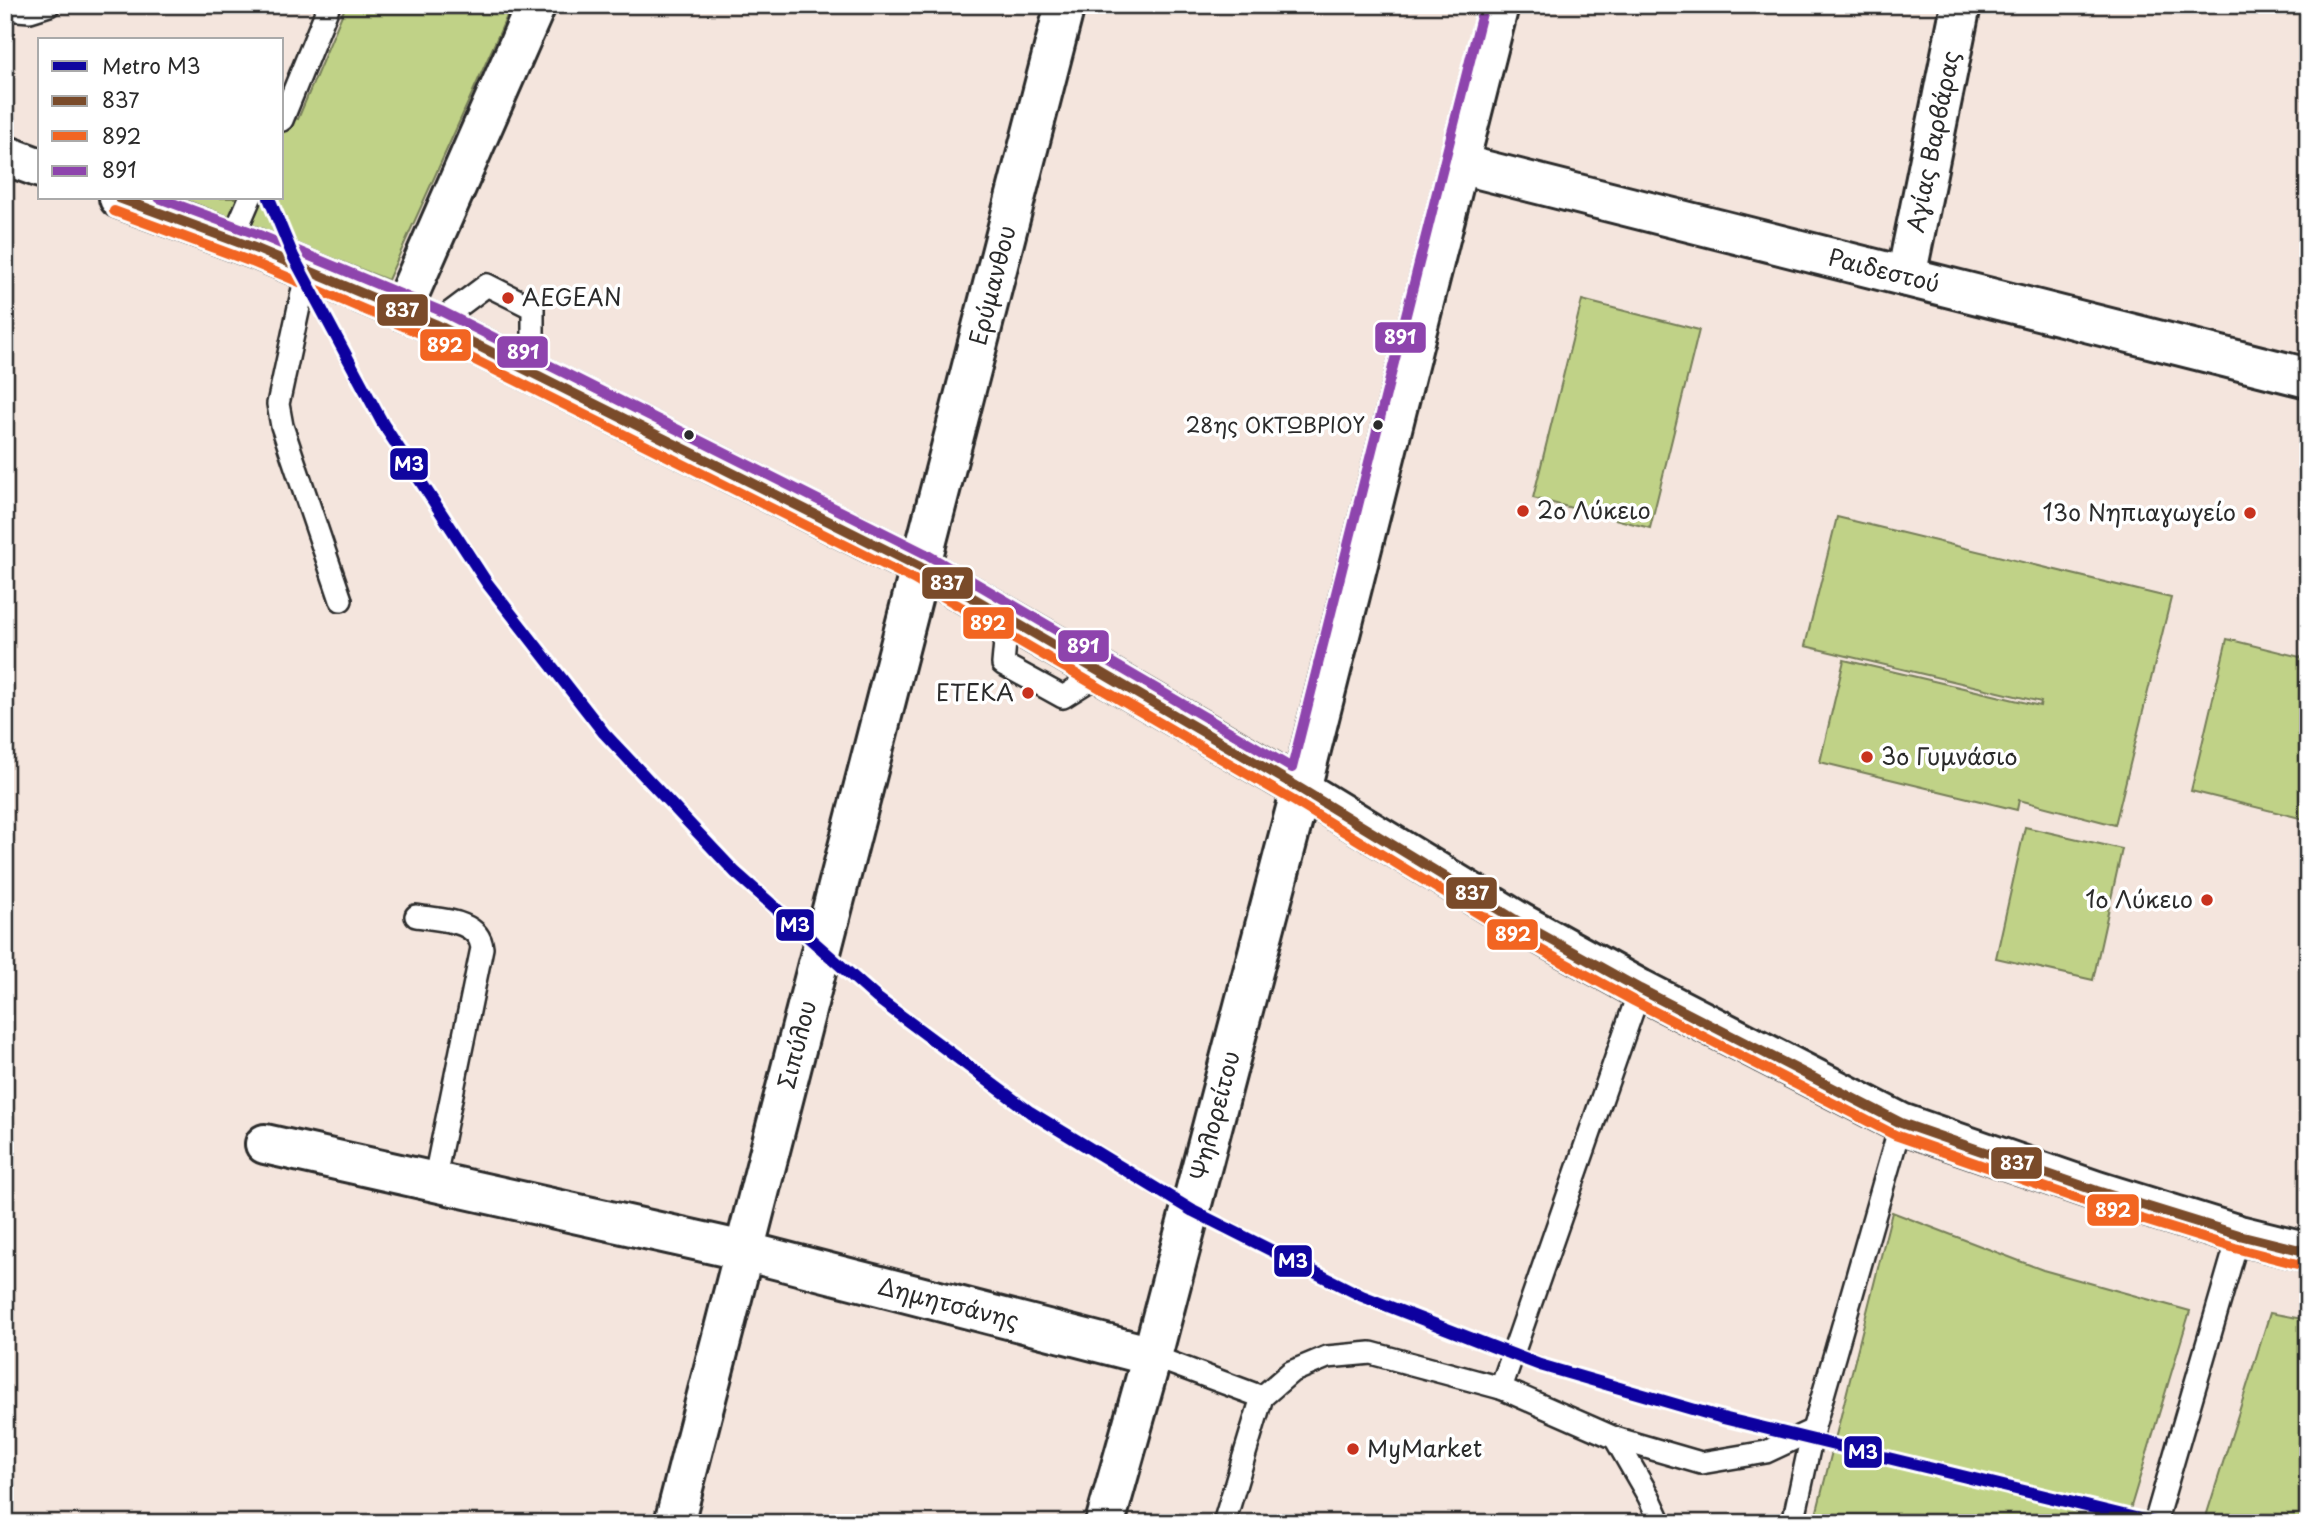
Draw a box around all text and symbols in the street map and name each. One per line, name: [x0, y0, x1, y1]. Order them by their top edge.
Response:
legend: [38, 38, 284, 200]
street label: Αγίας Βαρβάρας: [1896, 47, 1967, 235]
text: Metro Μ3: [102, 49, 201, 81]
text: 837: [102, 83, 139, 115]
text: 892: [102, 119, 141, 151]
text: 891: [102, 153, 137, 185]
street label: Ερύμανθου: [959, 221, 1024, 349]
street label: Ραιδεστού: [1825, 239, 1944, 301]
place label: AEGEAN: [522, 279, 622, 314]
marker: AEGEAN: [500, 290, 516, 306]
line badge: 837: [376, 293, 429, 327]
text: 837: [385, 295, 419, 323]
line badge: 891: [1374, 321, 1427, 354]
text: 891: [1384, 322, 1416, 350]
line badge: 892: [419, 328, 472, 362]
text: 892: [427, 330, 463, 358]
line badge: 891: [496, 335, 549, 369]
text: 891: [507, 337, 539, 365]
place label: 28ης ΟΚΤΩΒΡΙΟΥ: [1185, 408, 1365, 440]
marker: 28ης ΟΚΤΩΒΡΙΟΥ: [1371, 418, 1385, 432]
unlabelled marker: [682, 428, 696, 442]
line badge: Μ3: [389, 447, 429, 481]
text: Μ3: [394, 449, 424, 477]
place label: 2ο Λύκειο: [1537, 492, 1651, 527]
place label: 13ο Νηπιαγωγείο: [2042, 494, 2236, 529]
marker: 2ο Λύκειο: [1515, 503, 1531, 519]
marker: 13ο Νηπιαγωγείο: [2242, 505, 2258, 521]
line badge: 837: [921, 566, 974, 600]
text: 837: [930, 568, 964, 596]
line badge: 892: [962, 606, 1015, 640]
text: 892: [970, 608, 1006, 636]
line badge: 891: [1057, 629, 1110, 663]
text: 891: [1067, 631, 1099, 659]
place label: ΕΤΕΚΑ: [936, 674, 1014, 709]
marker: ΕΤΕΚΑ: [1020, 685, 1036, 701]
place label: 3ο Γυμνάσιο: [1881, 738, 2017, 773]
marker: 3ο Γυμνάσιο: [1859, 749, 1875, 765]
line badge: 837: [1445, 876, 1498, 910]
text: 837: [1455, 878, 1489, 906]
place label: 1ο Λύκειο: [2085, 881, 2193, 916]
marker: 1ο Λύκειο: [2199, 892, 2215, 908]
line badge: Μ3: [775, 908, 815, 942]
text: Μ3: [780, 910, 810, 938]
line badge: 892: [1486, 918, 1539, 951]
text: 892: [1495, 919, 1531, 947]
street label: Σιπύλου: [768, 996, 824, 1092]
street label: Ψηλορείτου: [1180, 1047, 1247, 1184]
line badge: 837: [1990, 1146, 2043, 1180]
text: 837: [2000, 1148, 2034, 1176]
line badge: 892: [2086, 1193, 2140, 1227]
text: 892: [2095, 1195, 2131, 1223]
line badge: Μ3: [1273, 1244, 1313, 1278]
text: Μ3: [1278, 1246, 1308, 1274]
street label: Δημητσάνης: [875, 1267, 1023, 1337]
place label: MyMarket: [1367, 1430, 1482, 1465]
line badge: Μ3: [1843, 1435, 1883, 1469]
text: Μ3: [1848, 1437, 1878, 1465]
marker: MyMarket: [1345, 1441, 1361, 1457]

